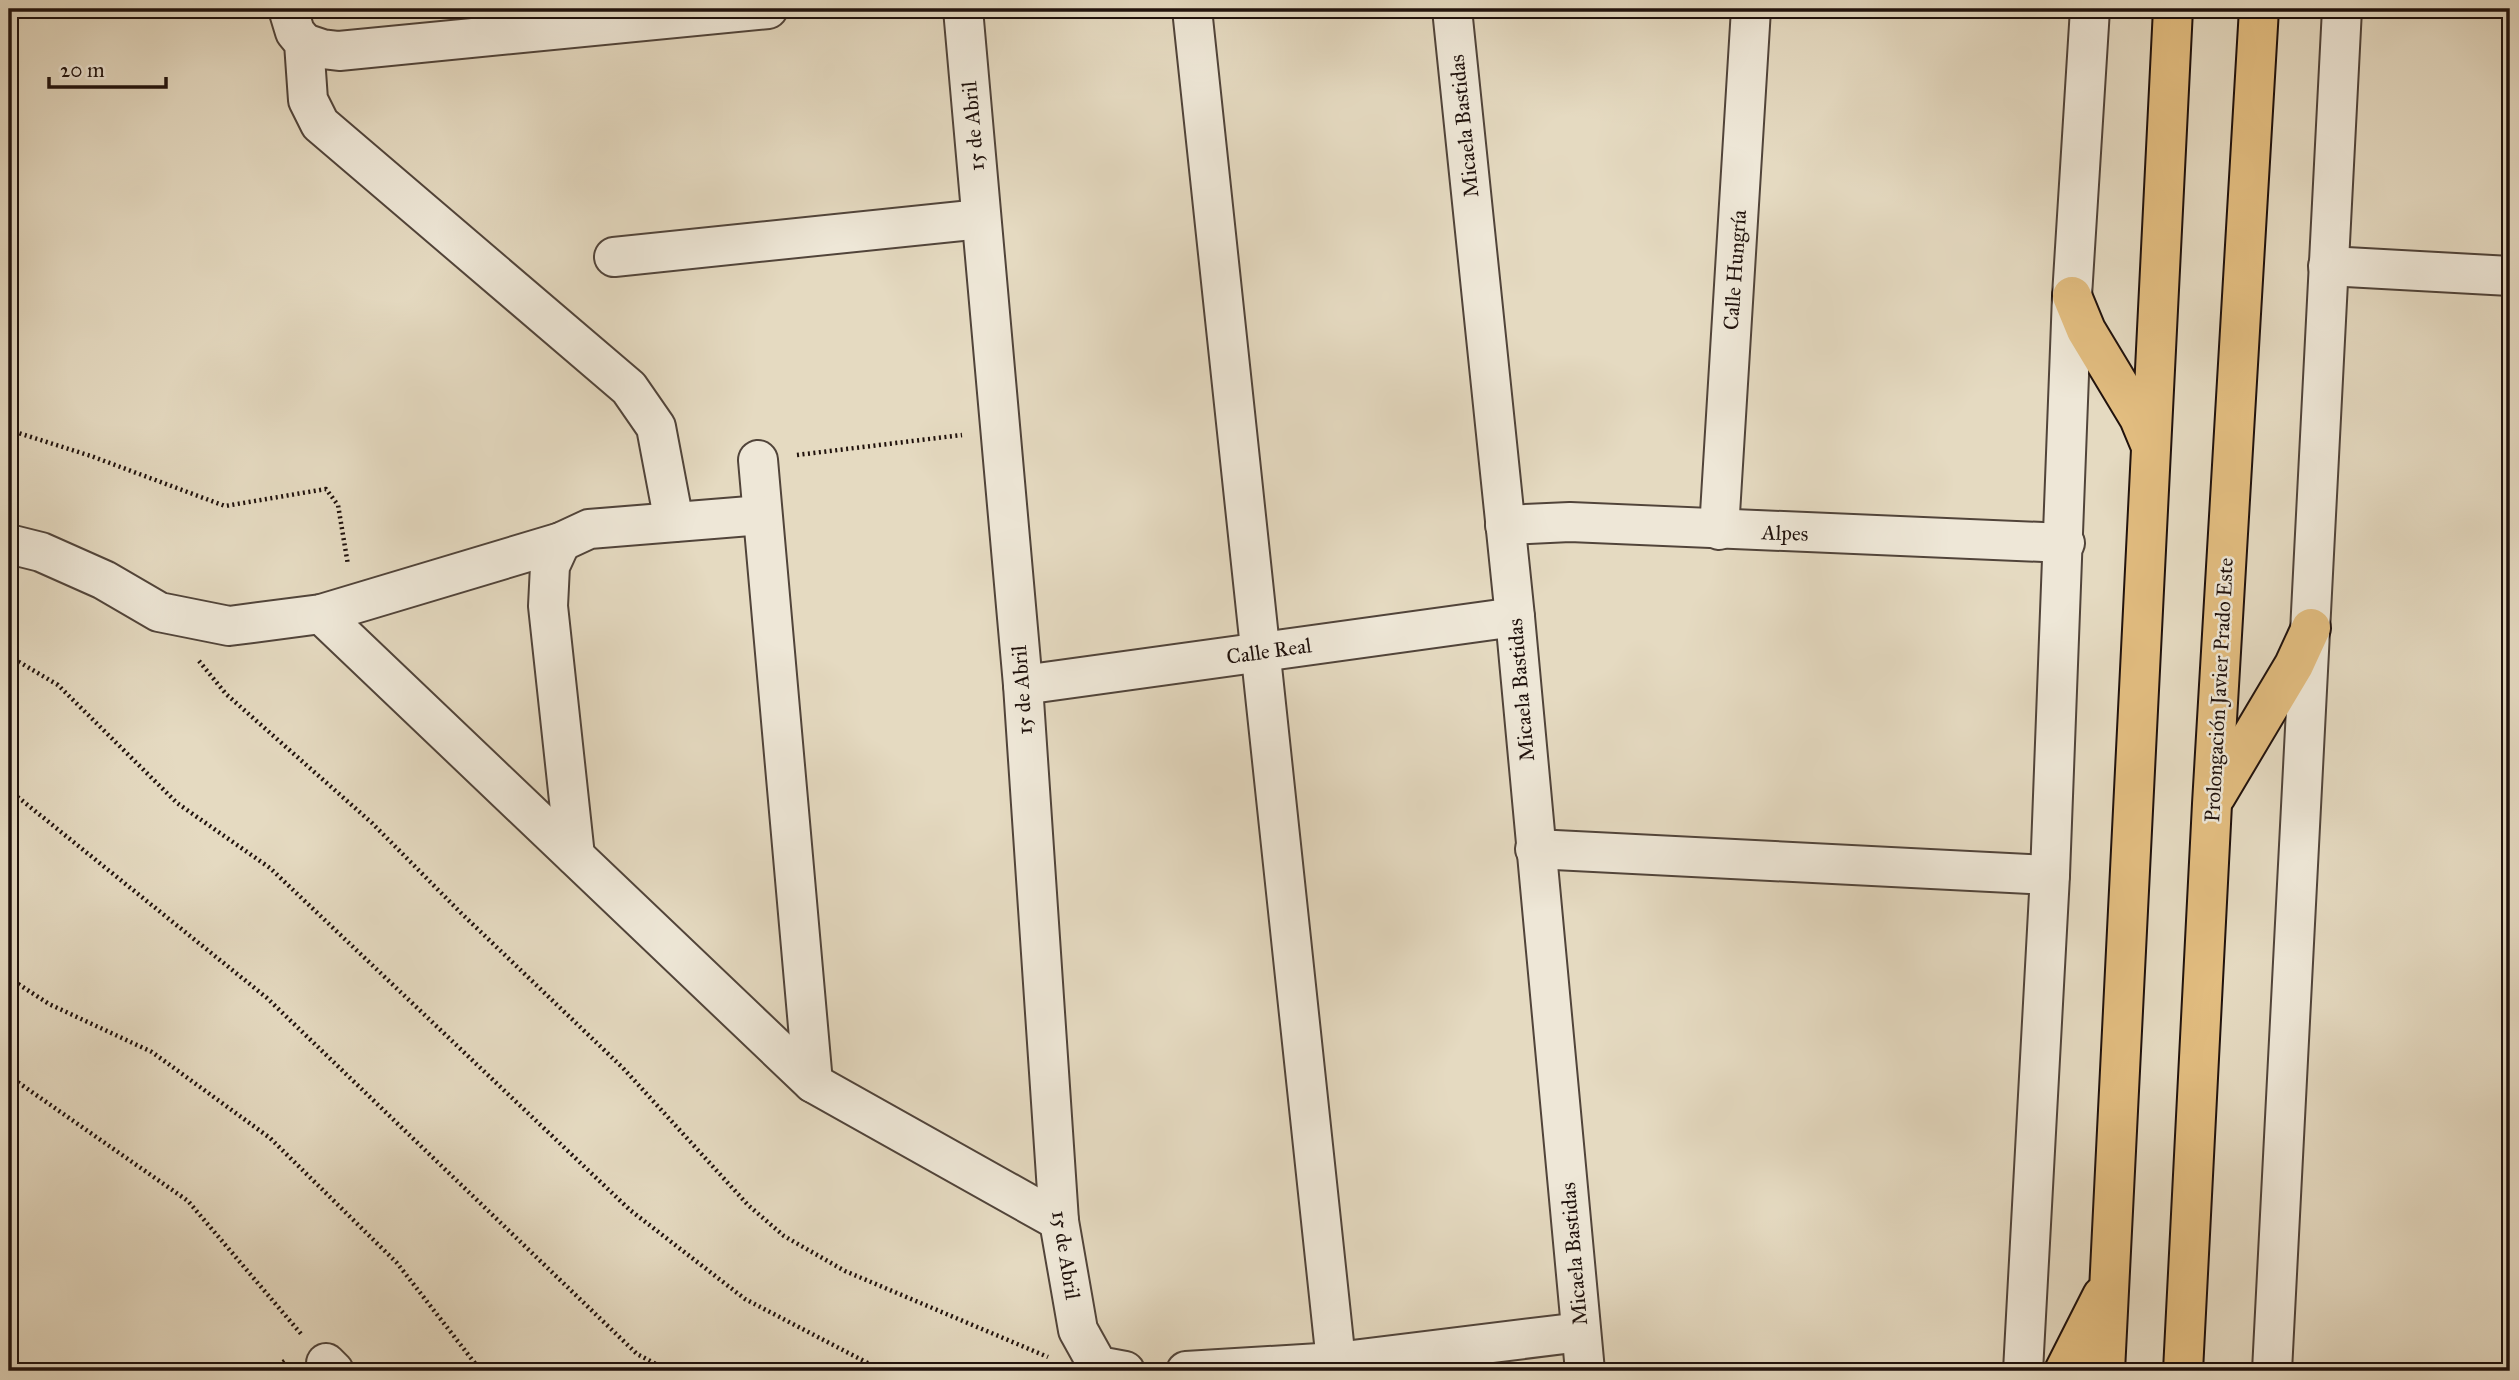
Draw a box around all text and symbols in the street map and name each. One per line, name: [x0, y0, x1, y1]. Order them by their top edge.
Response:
scale bar: [49, 46, 166, 90]
street label: Micaela Bastidas: [1444, 53, 1484, 199]
text: 20 m: [60, 57, 105, 83]
street label: 15 de Abril: [956, 80, 990, 172]
street label: Calle Hungría: [1718, 209, 1752, 331]
street label: Alpes: [1760, 519, 1809, 547]
street label: Prolongación Javier Prado Este: [2199, 557, 2239, 823]
street label: Micaela Bastidas: [1502, 617, 1540, 763]
street label: Calle Real: [1225, 632, 1314, 670]
street label: 15 de Abril: [1006, 644, 1038, 736]
street label: Micaela Bastidas: [1555, 1181, 1593, 1327]
street label: 15 de Abril: [1046, 1209, 1086, 1302]

